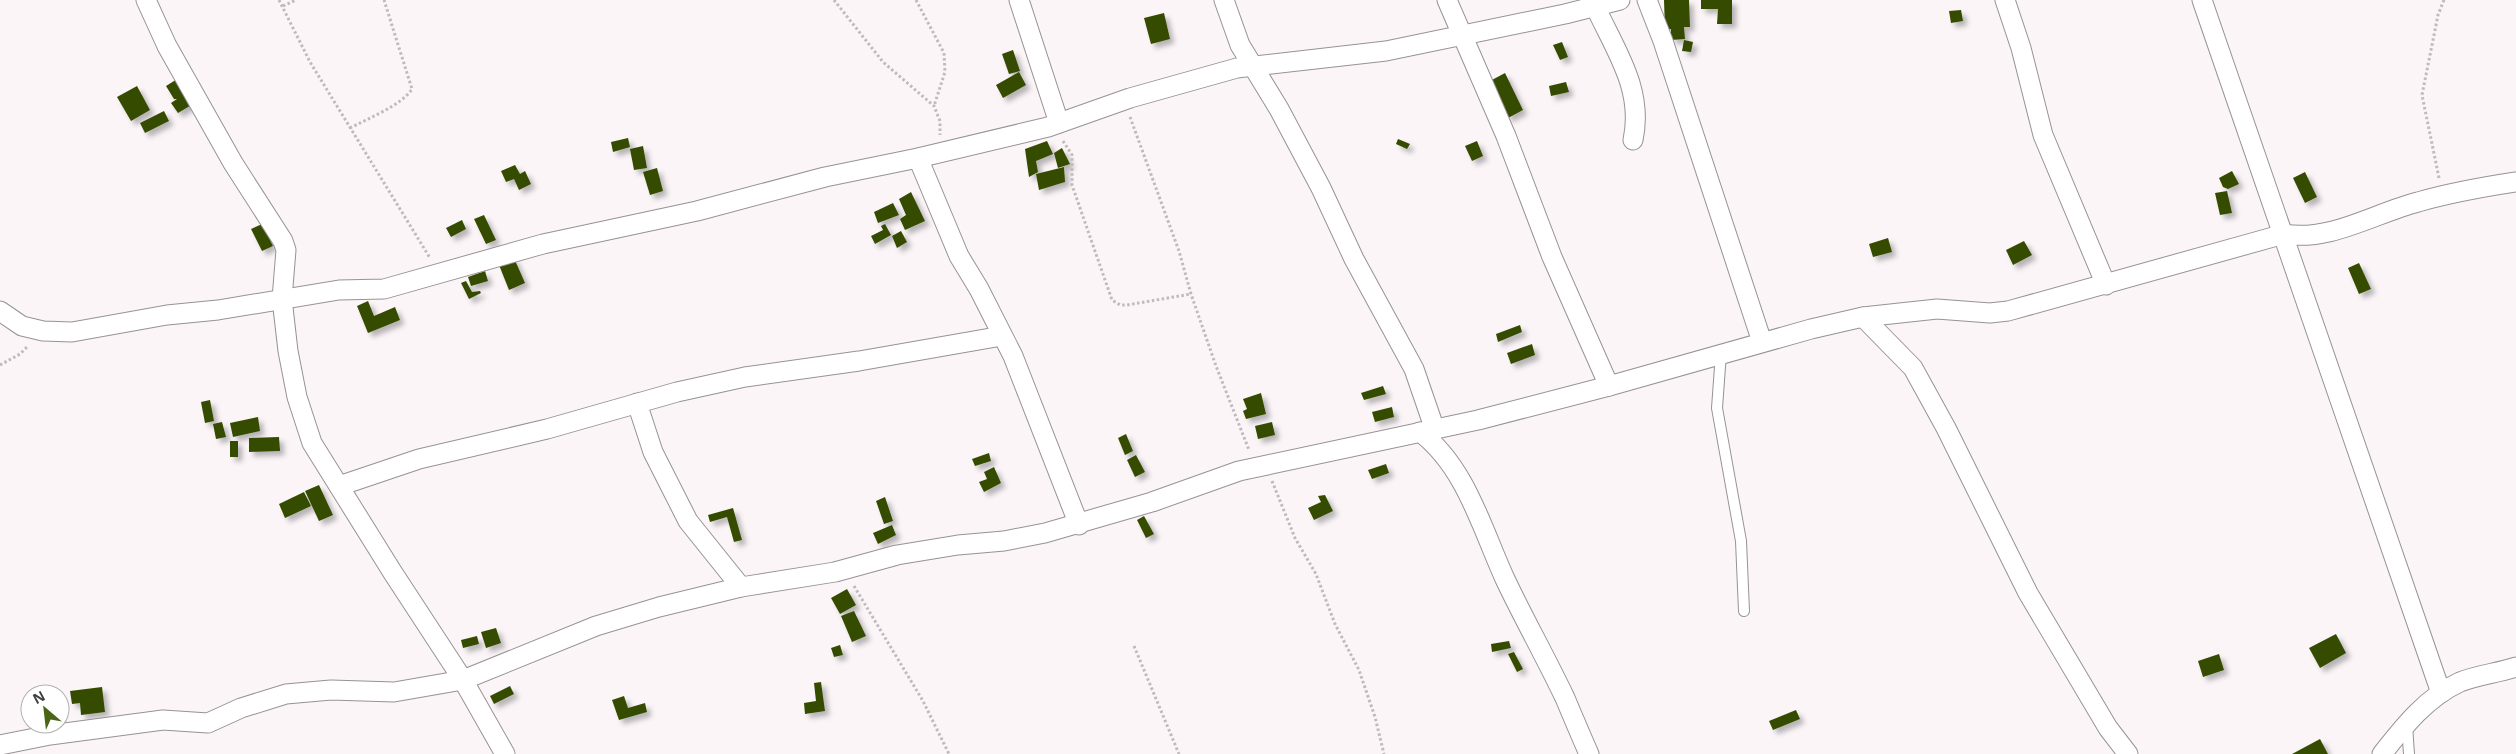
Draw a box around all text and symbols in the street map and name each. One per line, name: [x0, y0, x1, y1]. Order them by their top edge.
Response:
north arrow: [20, 684, 70, 734]
text: N: [29, 686, 48, 708]

